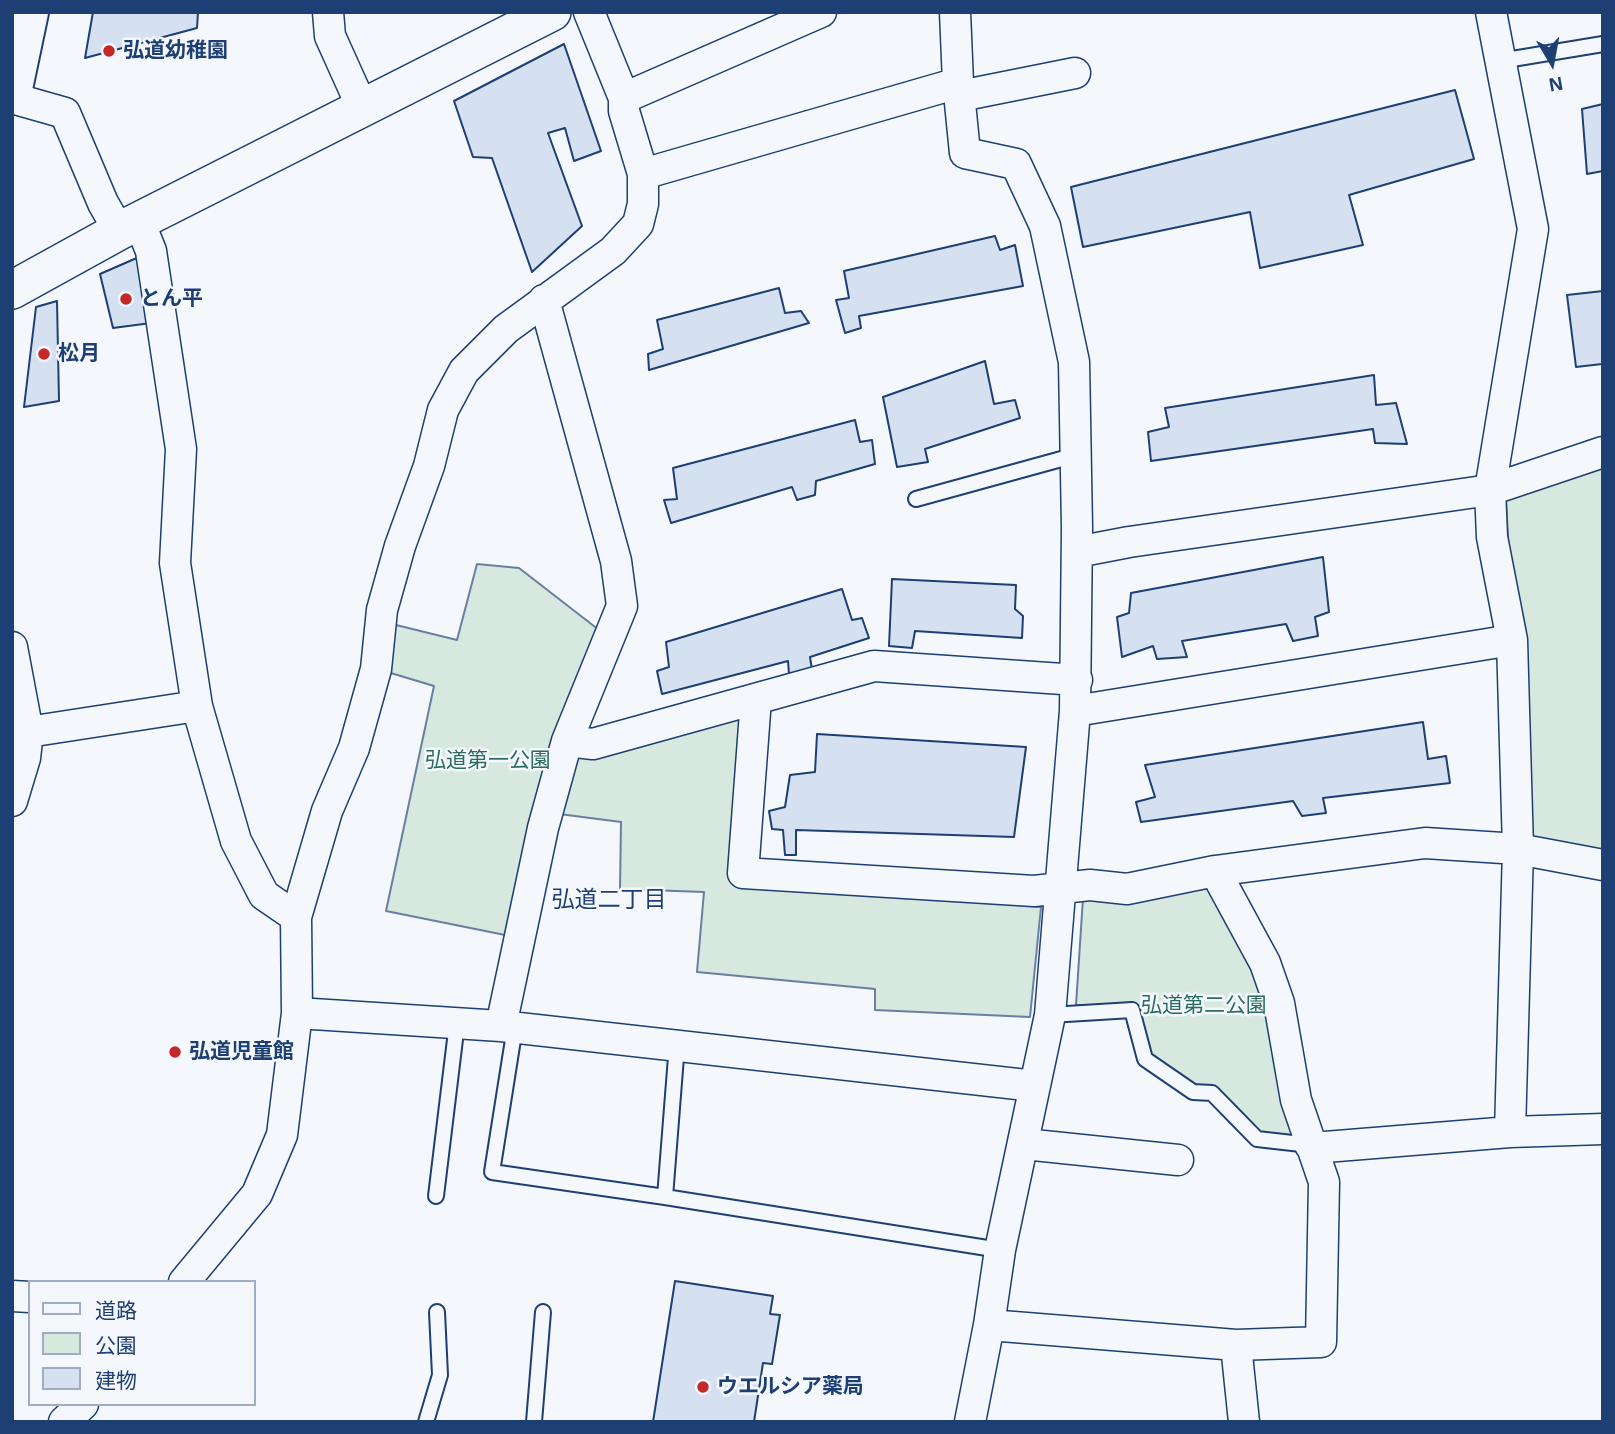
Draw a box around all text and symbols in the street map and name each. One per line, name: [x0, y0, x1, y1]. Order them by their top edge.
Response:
north arrow: [1517, 28, 1587, 98]
place label: 弘道幼稚園: [123, 38, 228, 64]
marker: 弘道幼稚園: [101, 43, 117, 59]
text: N: [1547, 73, 1564, 96]
place label: とん平: [140, 286, 203, 312]
marker: とん平: [118, 291, 134, 307]
place label: 松月: [58, 341, 100, 367]
marker: 松月: [36, 346, 52, 362]
park label: 弘道第一公園: [425, 748, 551, 774]
district label: 弘道二丁目: [552, 887, 666, 915]
park label: 弘道第二公園: [1141, 993, 1267, 1019]
place label: 弘道児童館: [189, 1039, 294, 1065]
marker: 弘道児童館: [167, 1044, 183, 1060]
legend: [28, 1280, 256, 1406]
text: 道路: [95, 1299, 137, 1322]
text: 公園: [95, 1334, 137, 1357]
text: 建物: [95, 1369, 137, 1392]
place label: ウエルシア薬局: [717, 1374, 864, 1400]
marker: ウエルシア薬局: [695, 1379, 711, 1395]

